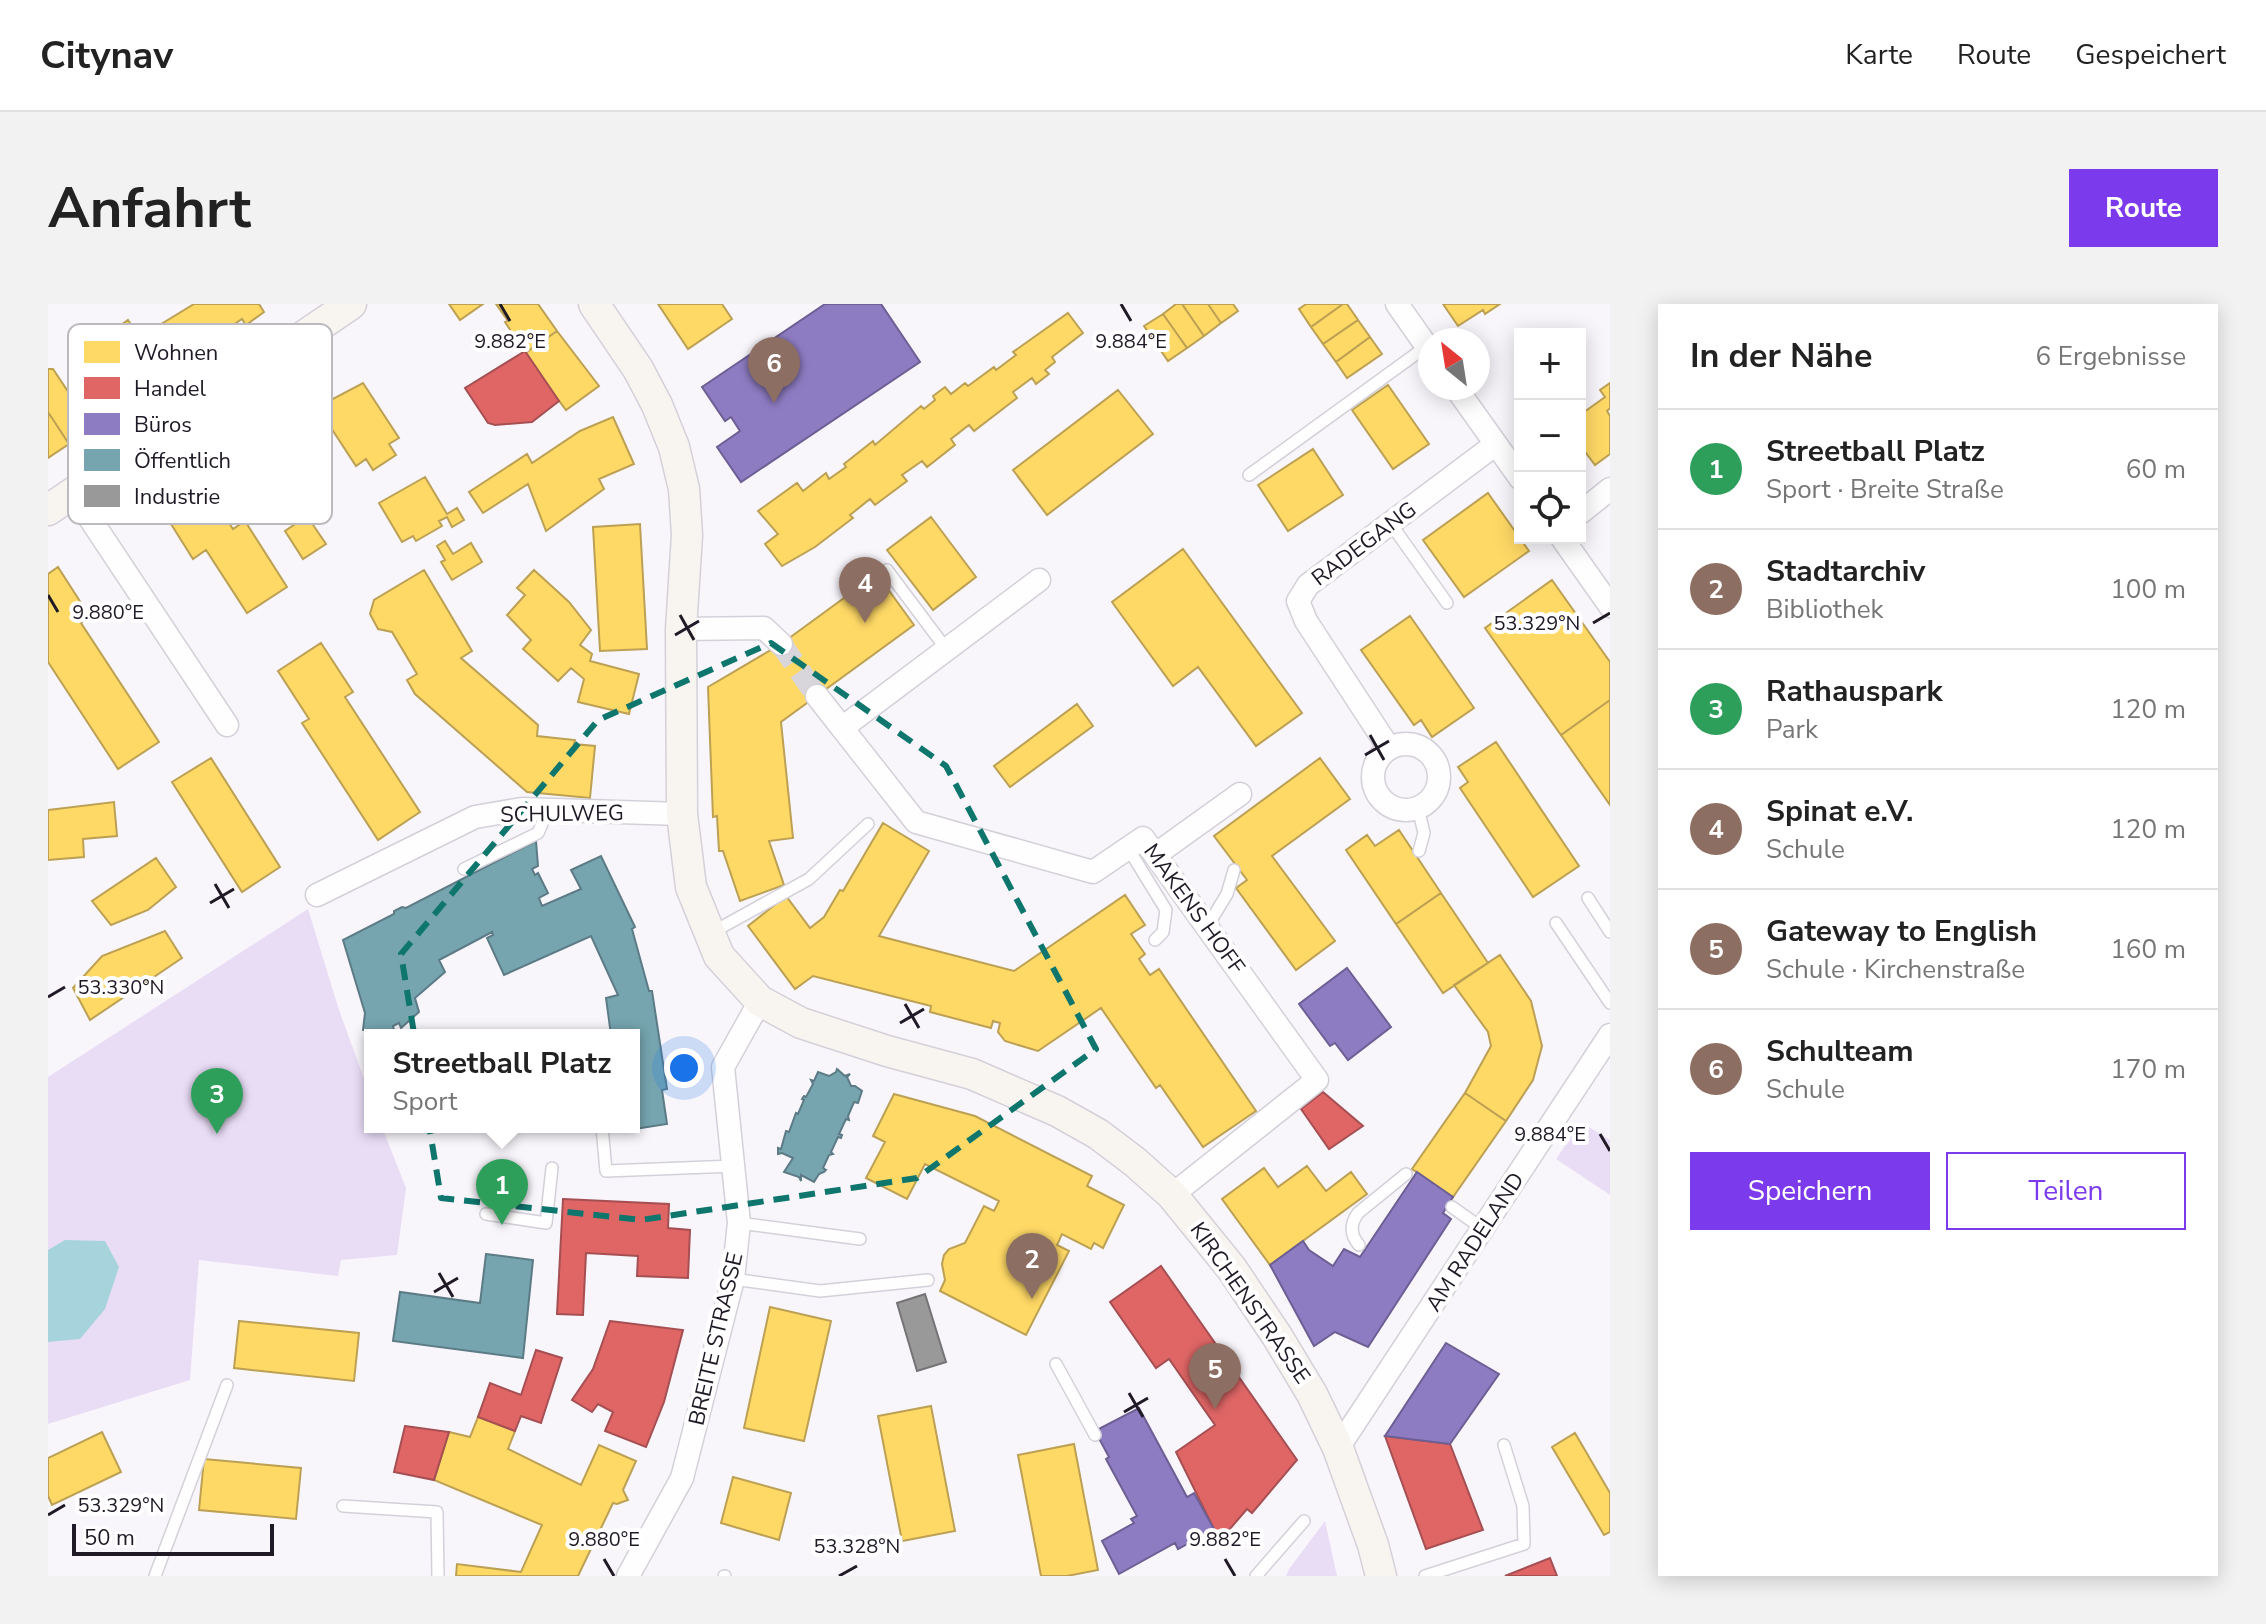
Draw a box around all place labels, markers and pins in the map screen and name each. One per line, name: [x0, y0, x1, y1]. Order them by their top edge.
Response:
pin: 6: [748, 337, 800, 403]
pin: 4: [839, 557, 891, 623]
pin: 3: [191, 1068, 243, 1134]
pin: 1: [476, 1159, 528, 1225]
pin: 2: [1006, 1233, 1058, 1299]
pin: 5: [1189, 1343, 1241, 1409]

